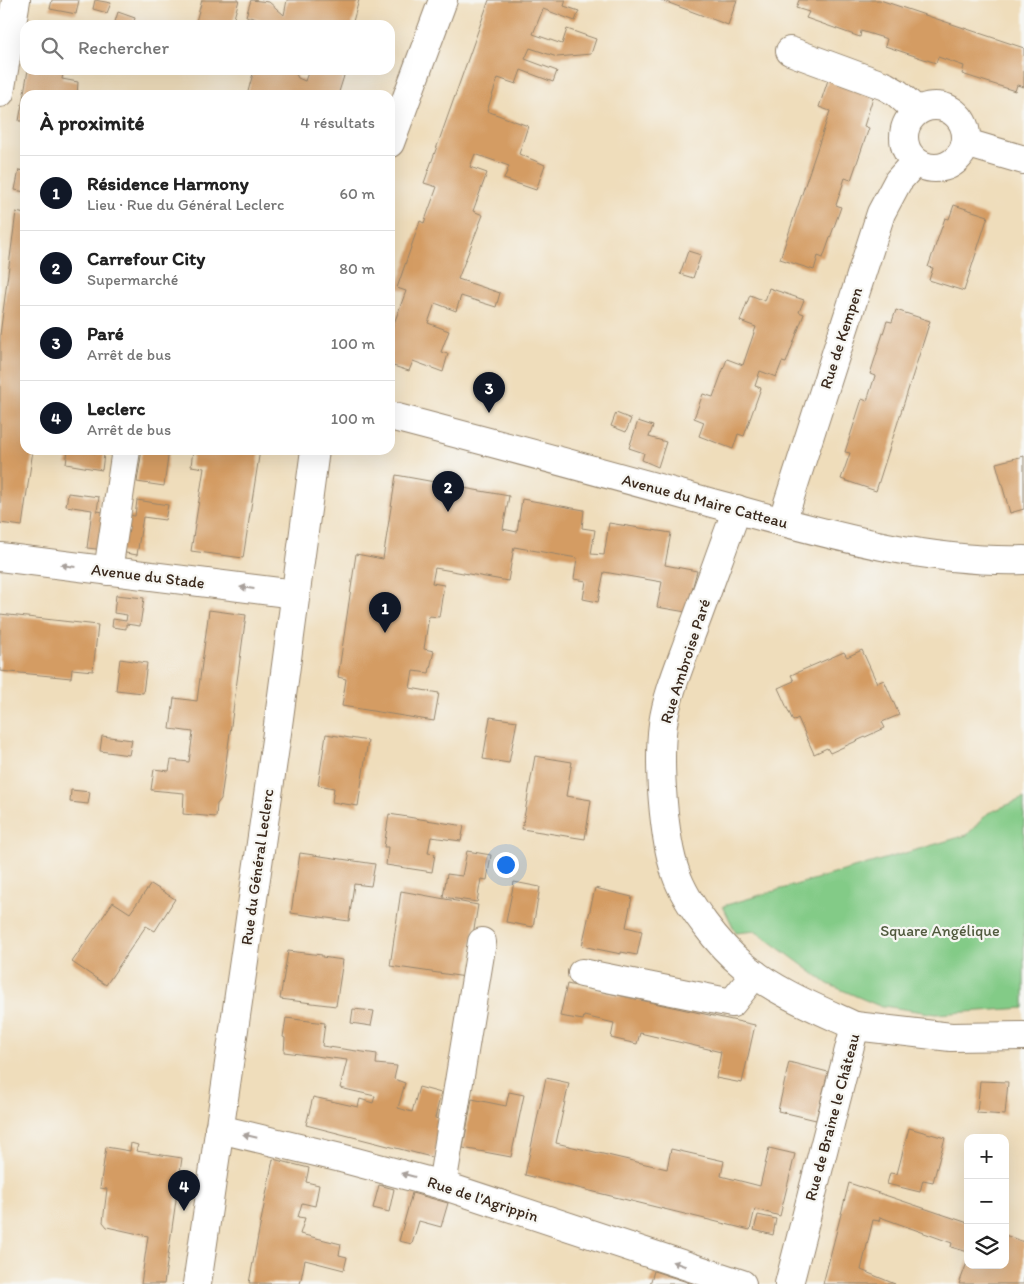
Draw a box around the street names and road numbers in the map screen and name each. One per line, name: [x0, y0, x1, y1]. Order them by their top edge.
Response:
street label: Rue de Kempen: [816, 285, 866, 391]
street label: Avenue du Maire Catteau: [620, 470, 790, 532]
street label: Avenue du Stade: [90, 560, 206, 592]
street label: Rue Ambroise Paré: [656, 596, 714, 726]
street label: Rue du Général Leclerc: [237, 788, 277, 946]
street label: Rue de Braine le Château: [801, 1031, 864, 1203]
street label: Rue de l'Agrippin: [425, 1172, 541, 1226]

